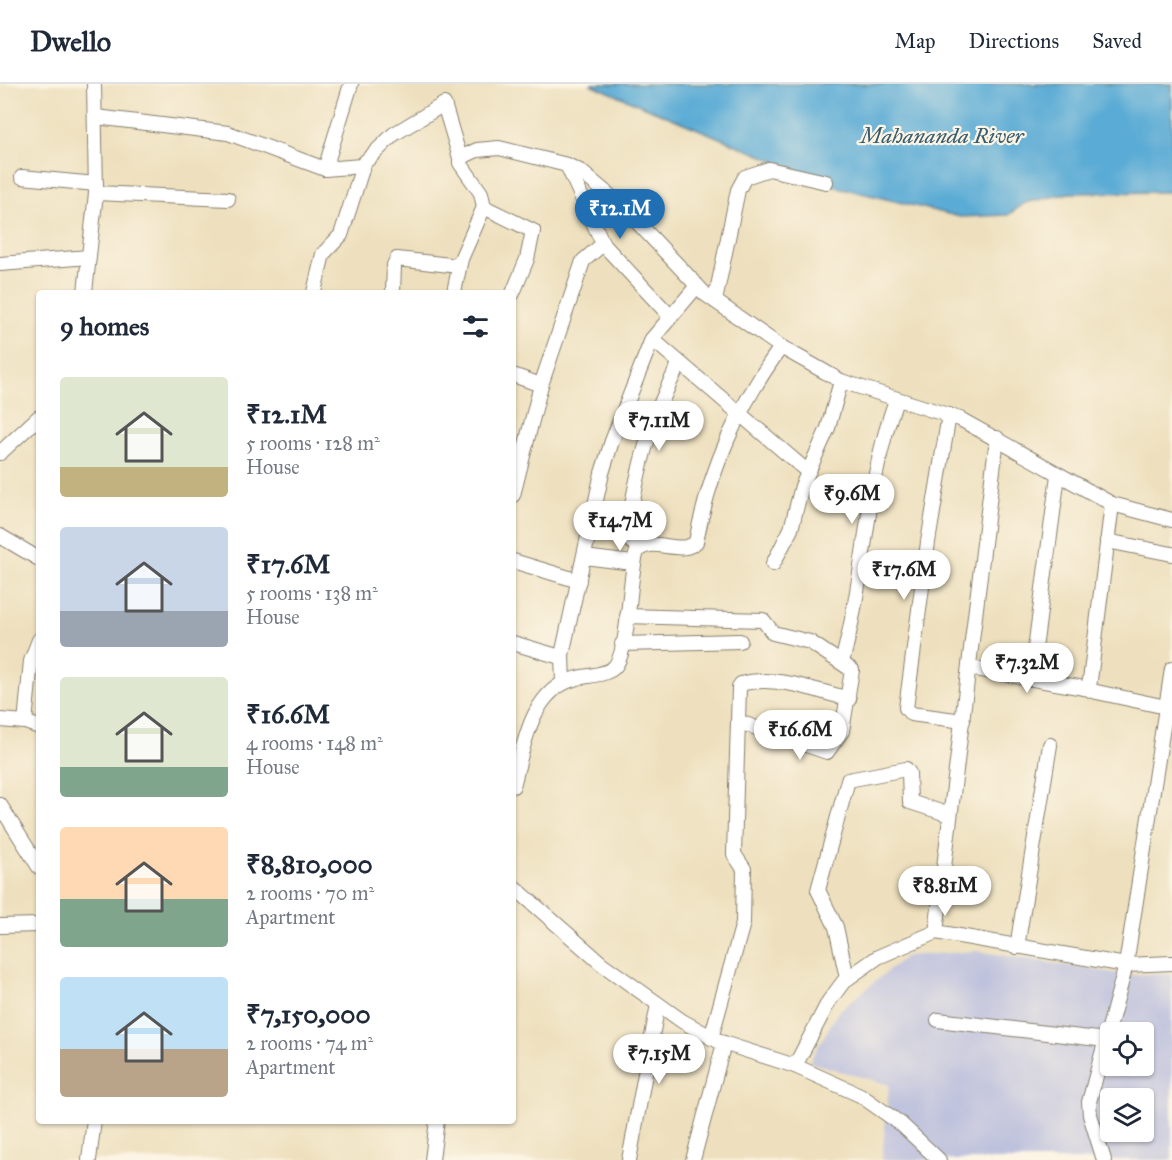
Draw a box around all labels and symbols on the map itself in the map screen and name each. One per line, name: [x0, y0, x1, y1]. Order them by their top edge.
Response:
water label: Mahananda River: [858, 122, 1026, 149]
pin: ₹12.1M: [571, 189, 669, 240]
pin: ₹7.11M: [610, 401, 708, 452]
pin: ₹9.6M: [810, 474, 894, 525]
pin: ₹14.7M: [571, 501, 669, 552]
pin: ₹17.6M: [855, 550, 953, 601]
pin: ₹7.32M: [978, 643, 1076, 694]
pin: ₹16.6M: [751, 710, 849, 761]
pin: ₹8.81M: [896, 866, 994, 917]
pin: ₹7.15M: [610, 1034, 708, 1085]

